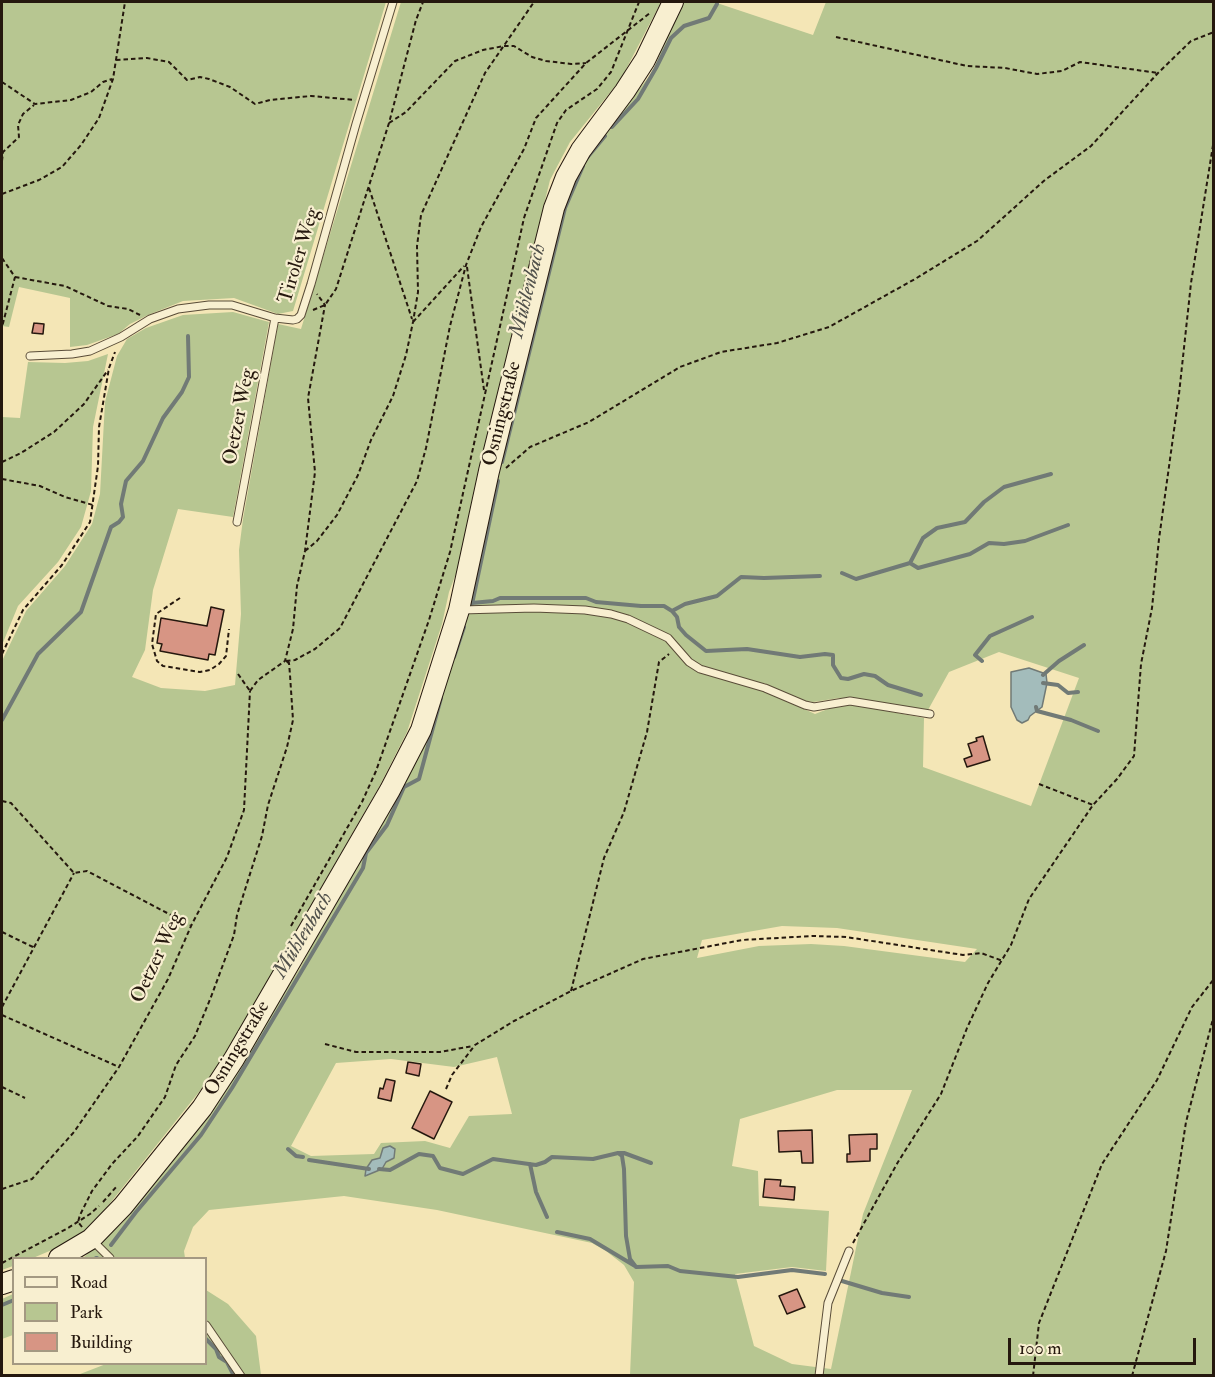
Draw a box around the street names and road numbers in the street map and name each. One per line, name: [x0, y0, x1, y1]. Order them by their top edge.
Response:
street label: Tiroler Weg: [274, 205, 326, 307]
street label: Osningstraße: [478, 359, 528, 469]
street label: Oetzer Weg: [219, 367, 261, 467]
street label: Oetzer Weg: [127, 909, 189, 1007]
street label: Osningstraße: [200, 997, 276, 1101]

